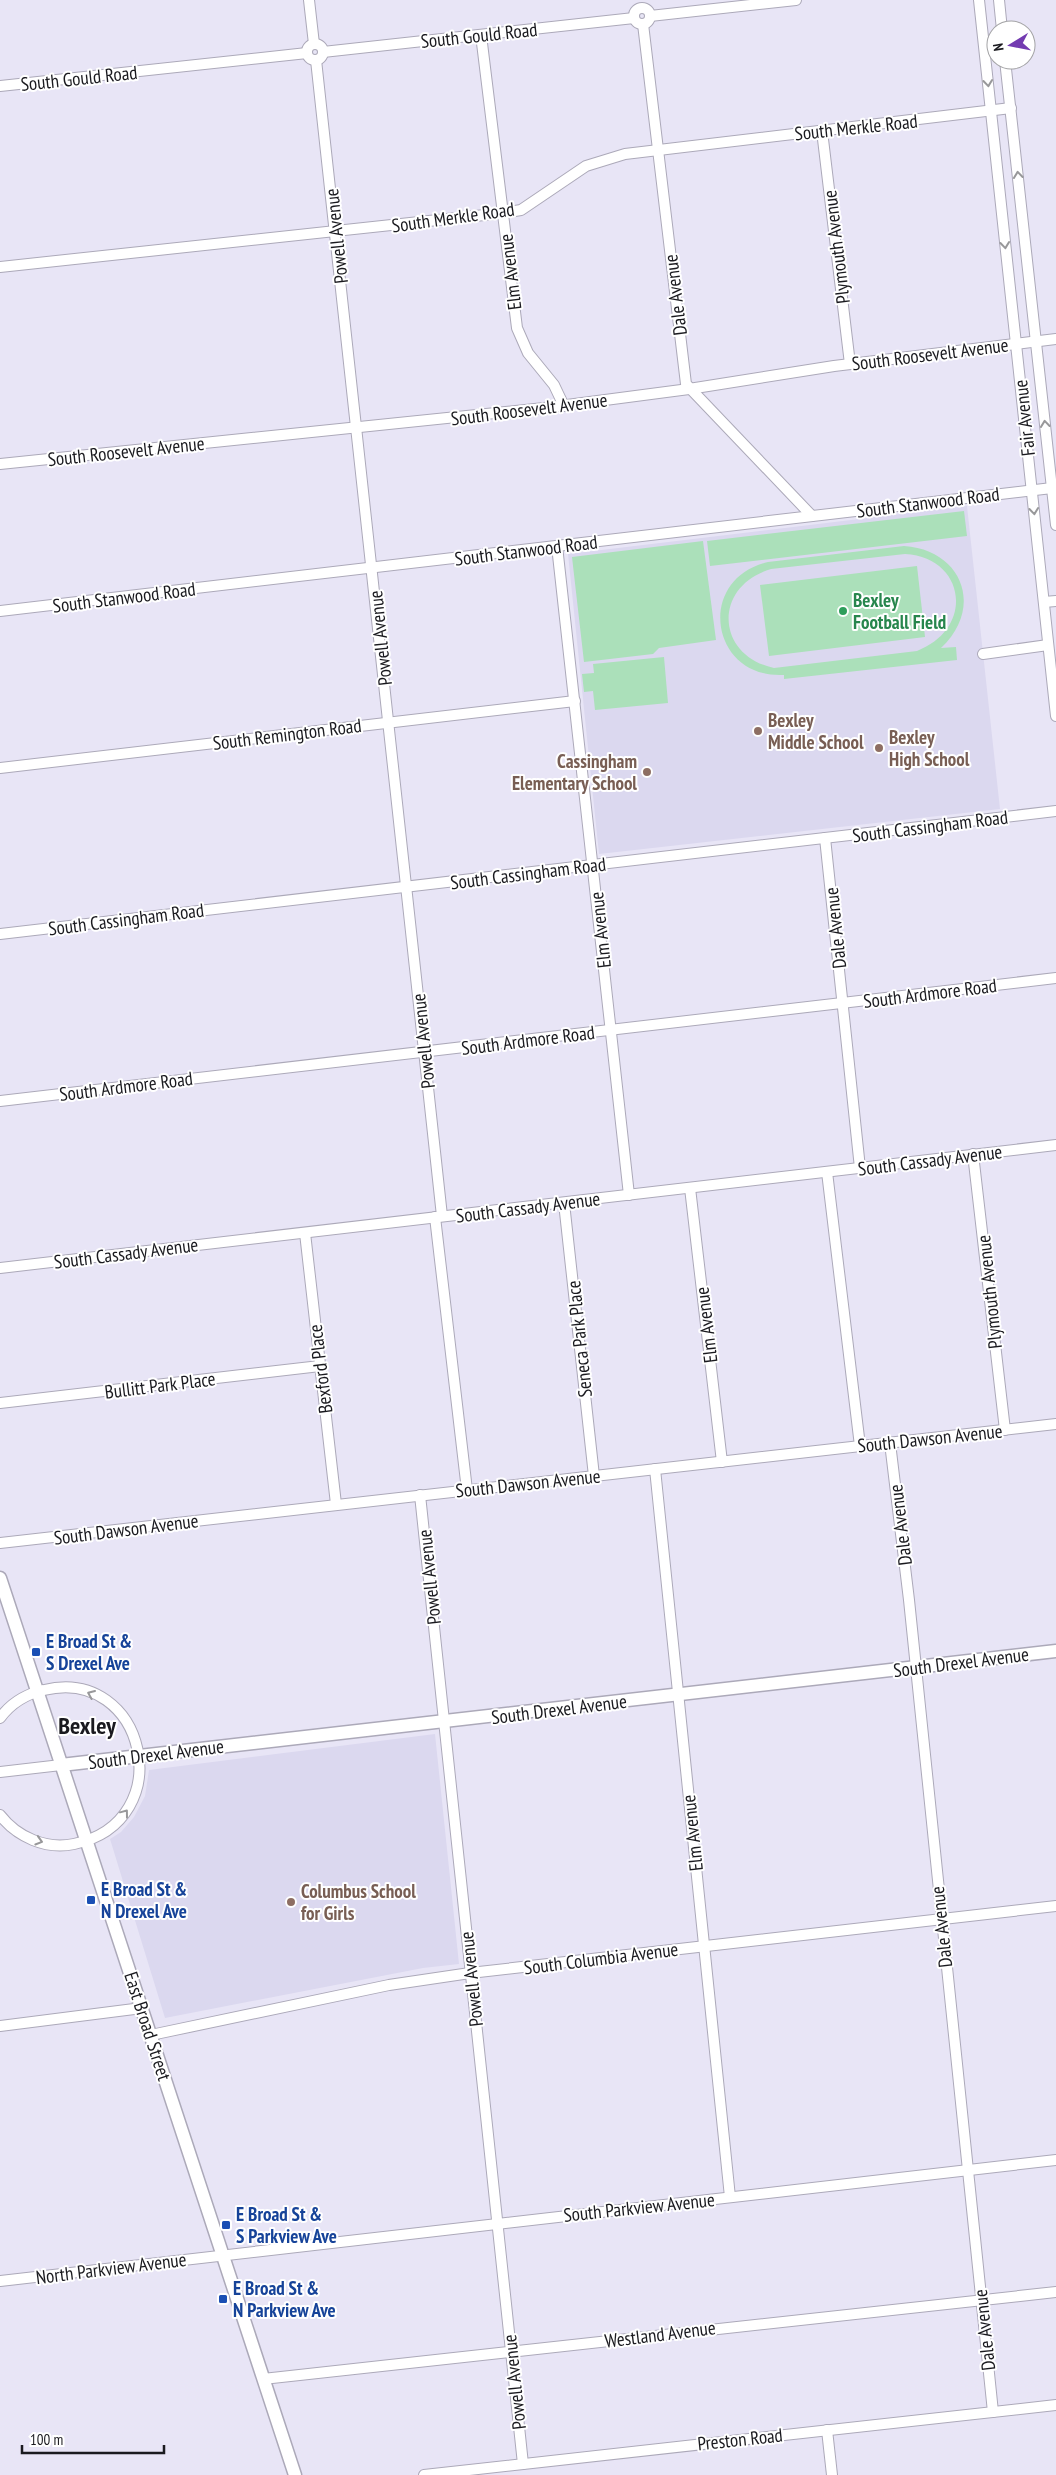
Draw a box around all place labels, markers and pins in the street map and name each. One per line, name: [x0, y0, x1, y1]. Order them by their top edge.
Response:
place label: Bexley Football Field: [853, 588, 946, 634]
marker: Bexley Football Field: [837, 605, 849, 617]
place label: Bexley Middle School: [768, 708, 864, 754]
marker: Bexley Middle School: [752, 725, 764, 737]
place label: Bexley High School: [889, 725, 970, 771]
marker: Bexley High School: [873, 742, 885, 754]
place label: Cassingham Elementary School: [512, 749, 637, 795]
marker: Cassingham Elementary School: [641, 766, 653, 778]
place label: E Broad St & S Drexel Ave: [46, 1629, 132, 1675]
marker: E Broad St & S Drexel Ave: [30, 1646, 42, 1658]
place label: E Broad St & N Drexel Ave: [101, 1877, 187, 1923]
place label: Columbus School for Girls: [301, 1879, 416, 1925]
marker: E Broad St & N Drexel Ave: [85, 1894, 97, 1906]
marker: Columbus School for Girls: [285, 1896, 297, 1908]
place label: E Broad St & S Parkview Ave: [236, 2202, 337, 2248]
marker: E Broad St & S Parkview Ave: [220, 2219, 232, 2231]
place label: E Broad St & N Parkview Ave: [233, 2276, 336, 2322]
marker: E Broad St & N Parkview Ave: [217, 2293, 229, 2305]

